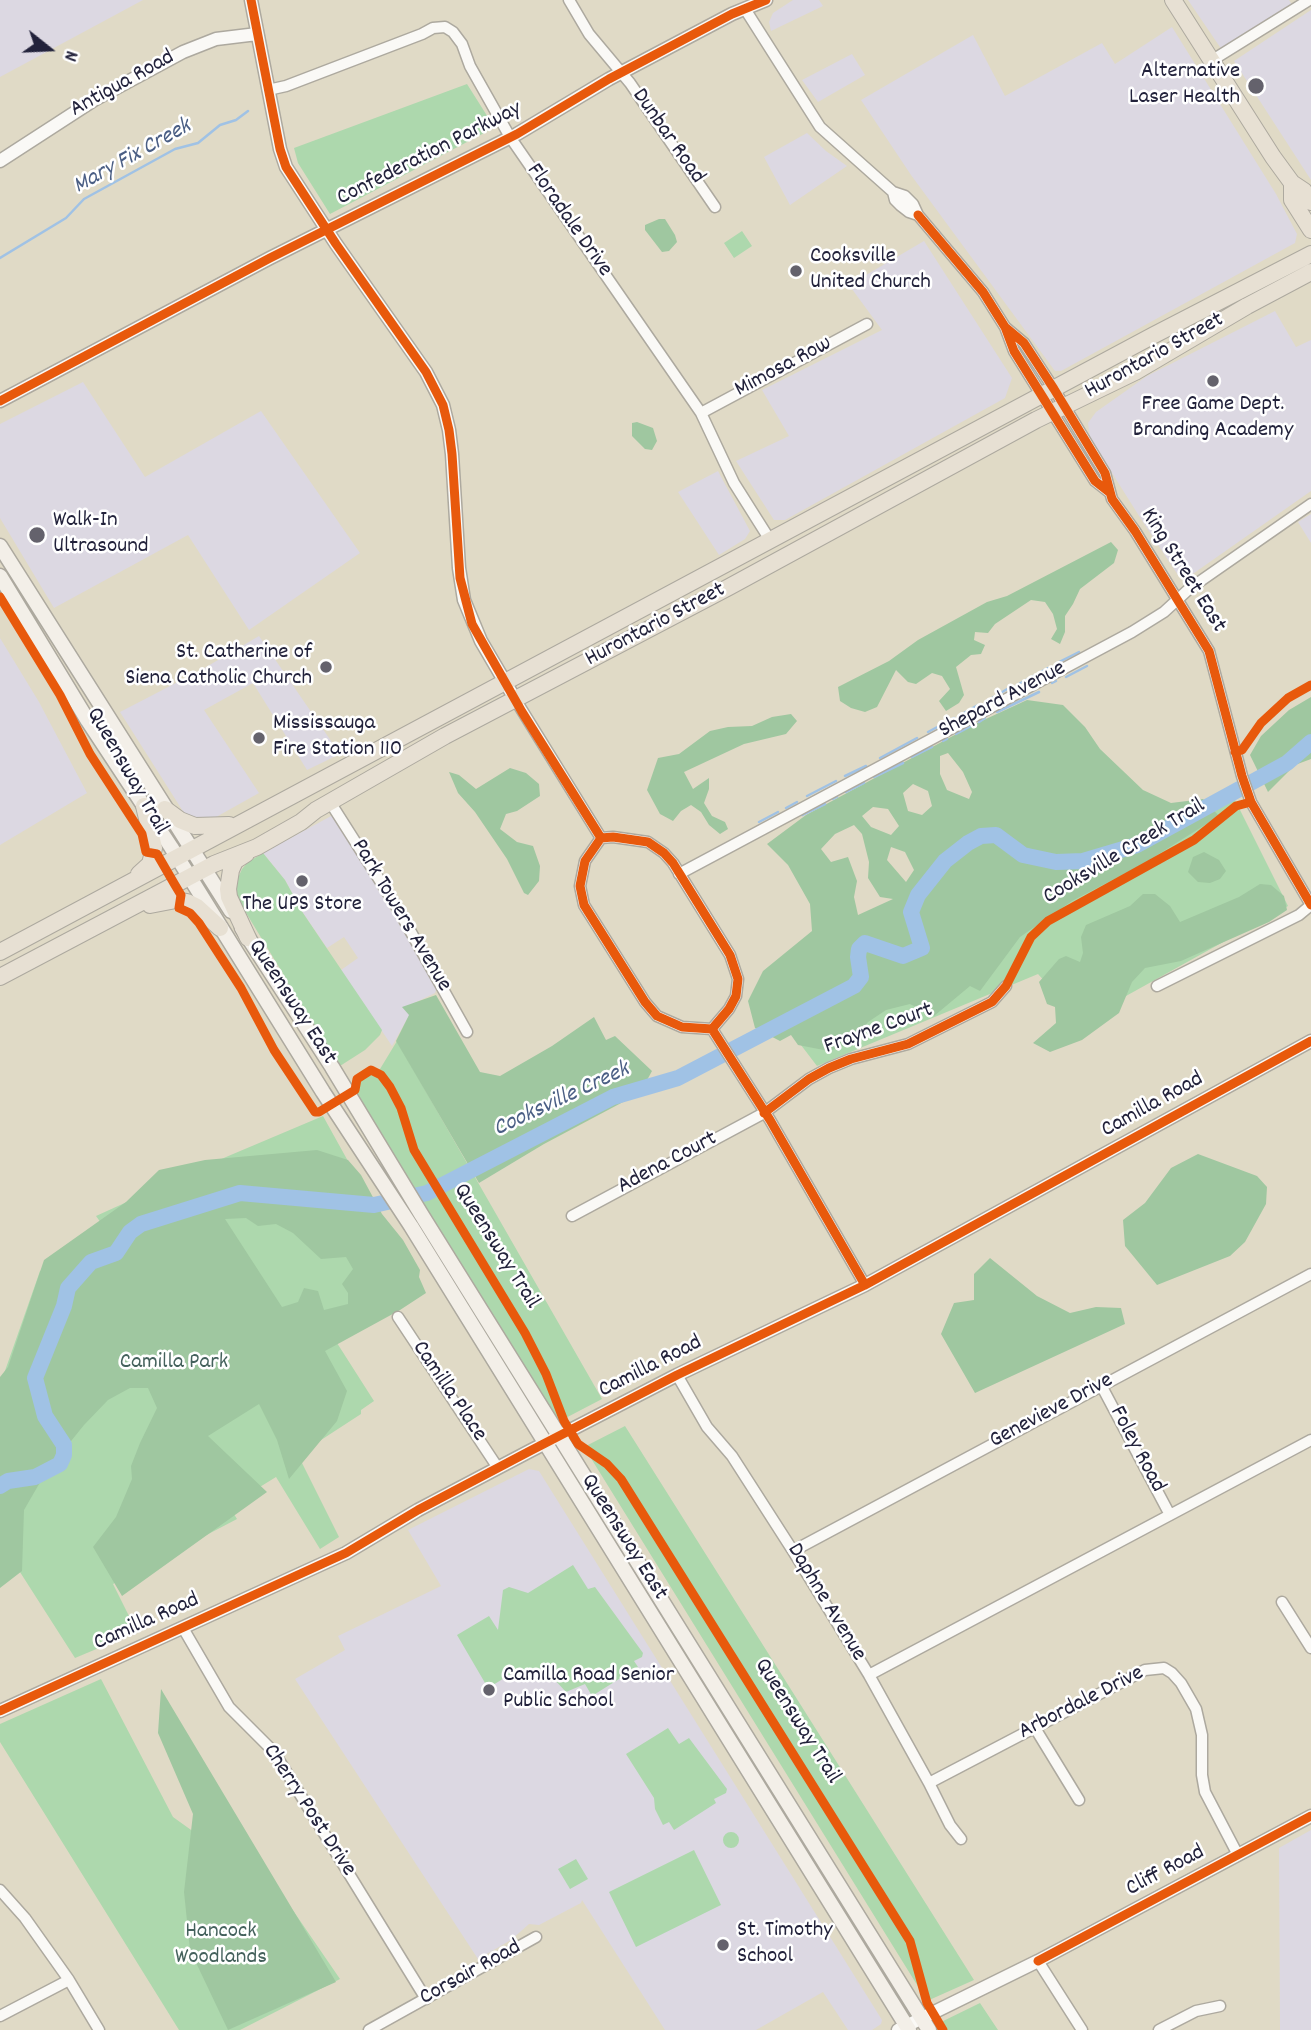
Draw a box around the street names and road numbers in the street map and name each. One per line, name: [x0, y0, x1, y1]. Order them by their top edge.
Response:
street label: Antigua Road: [66, 45, 180, 125]
street label: Dunbar Road: [624, 84, 710, 190]
street label: Confederation Parkway: [333, 96, 527, 214]
street label: Floradale Drive: [519, 159, 617, 283]
street label: Hurontario Street: [1081, 307, 1229, 407]
street label: Mimosa Row: [731, 331, 837, 405]
street label: King Street East: [1133, 504, 1231, 638]
street label: Hurontario Street: [581, 578, 731, 674]
street label: Shepard Avenue: [935, 656, 1071, 746]
street label: Queensway Trail: [78, 704, 174, 840]
street label: Cooksville Creek Trail: [1039, 794, 1211, 912]
street label: Park Towers Avenue: [344, 835, 456, 997]
street label: Queensway East: [240, 935, 342, 1071]
street label: Frayne Court: [821, 998, 937, 1062]
street label: Camilla Road: [1097, 1067, 1209, 1145]
street label: Adena Court: [614, 1126, 722, 1202]
street label: Queensway Trail: [446, 1179, 544, 1315]
street label: Camilla Road: [595, 1330, 707, 1406]
street label: Camilla Place: [404, 1337, 492, 1447]
street label: Genevieve Drive: [986, 1368, 1118, 1456]
street label: Foley Road: [1102, 1402, 1170, 1498]
street label: Queensway East: [573, 1470, 673, 1606]
street label: Daphne Avenue: [779, 1539, 871, 1667]
street label: Camilla Road: [90, 1588, 204, 1658]
street label: Queensway Trail: [747, 1654, 845, 1790]
street label: Arbordale Drive: [1015, 1661, 1149, 1747]
street label: Cherry Post Drive: [255, 1740, 361, 1882]
street label: Cliff Road: [1122, 1840, 1210, 1904]
street label: Corsair Road: [415, 1935, 527, 2013]

